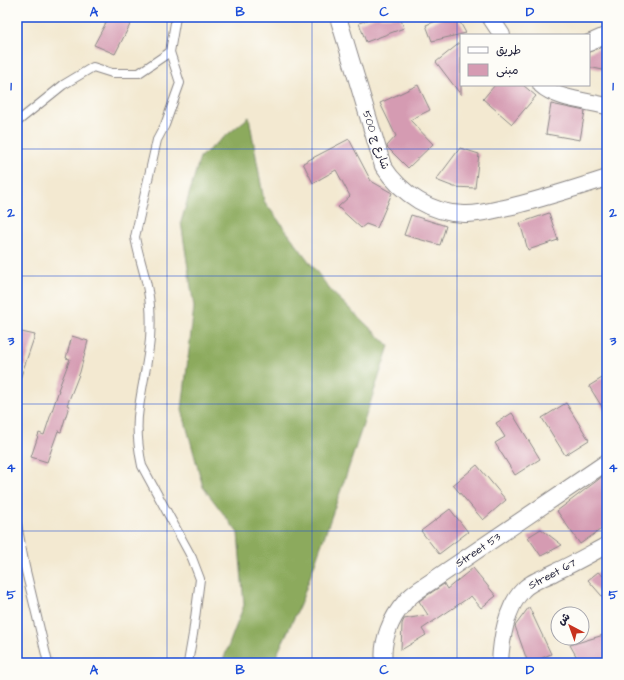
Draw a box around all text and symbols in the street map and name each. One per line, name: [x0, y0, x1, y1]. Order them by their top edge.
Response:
text: A: [90, 3, 99, 21]
text: B: [235, 3, 245, 21]
text: C: [379, 3, 389, 21]
text: D: [526, 3, 535, 21]
legend: [460, 34, 590, 86]
text: طريق: [496, 42, 521, 59]
text: مبنى: [496, 62, 519, 79]
text: 1: [10, 77, 12, 95]
text: 1: [612, 77, 614, 95]
street label: شارع ج 500: [358, 109, 393, 172]
text: 2: [6, 204, 15, 222]
text: 2: [608, 204, 617, 222]
text: 3: [7, 332, 15, 350]
text: 3: [609, 332, 617, 350]
text: 4: [7, 459, 16, 477]
text: 4: [609, 459, 618, 477]
street label: Street 53: [452, 529, 504, 571]
street label: Street 67: [526, 555, 579, 593]
text: 5: [6, 586, 16, 604]
text: 5: [608, 586, 618, 604]
north arrow: [550, 606, 590, 646]
text: ش: [554, 609, 573, 628]
text: A: [90, 661, 99, 679]
text: B: [235, 661, 245, 679]
text: C: [379, 661, 389, 679]
text: D: [526, 661, 535, 679]

